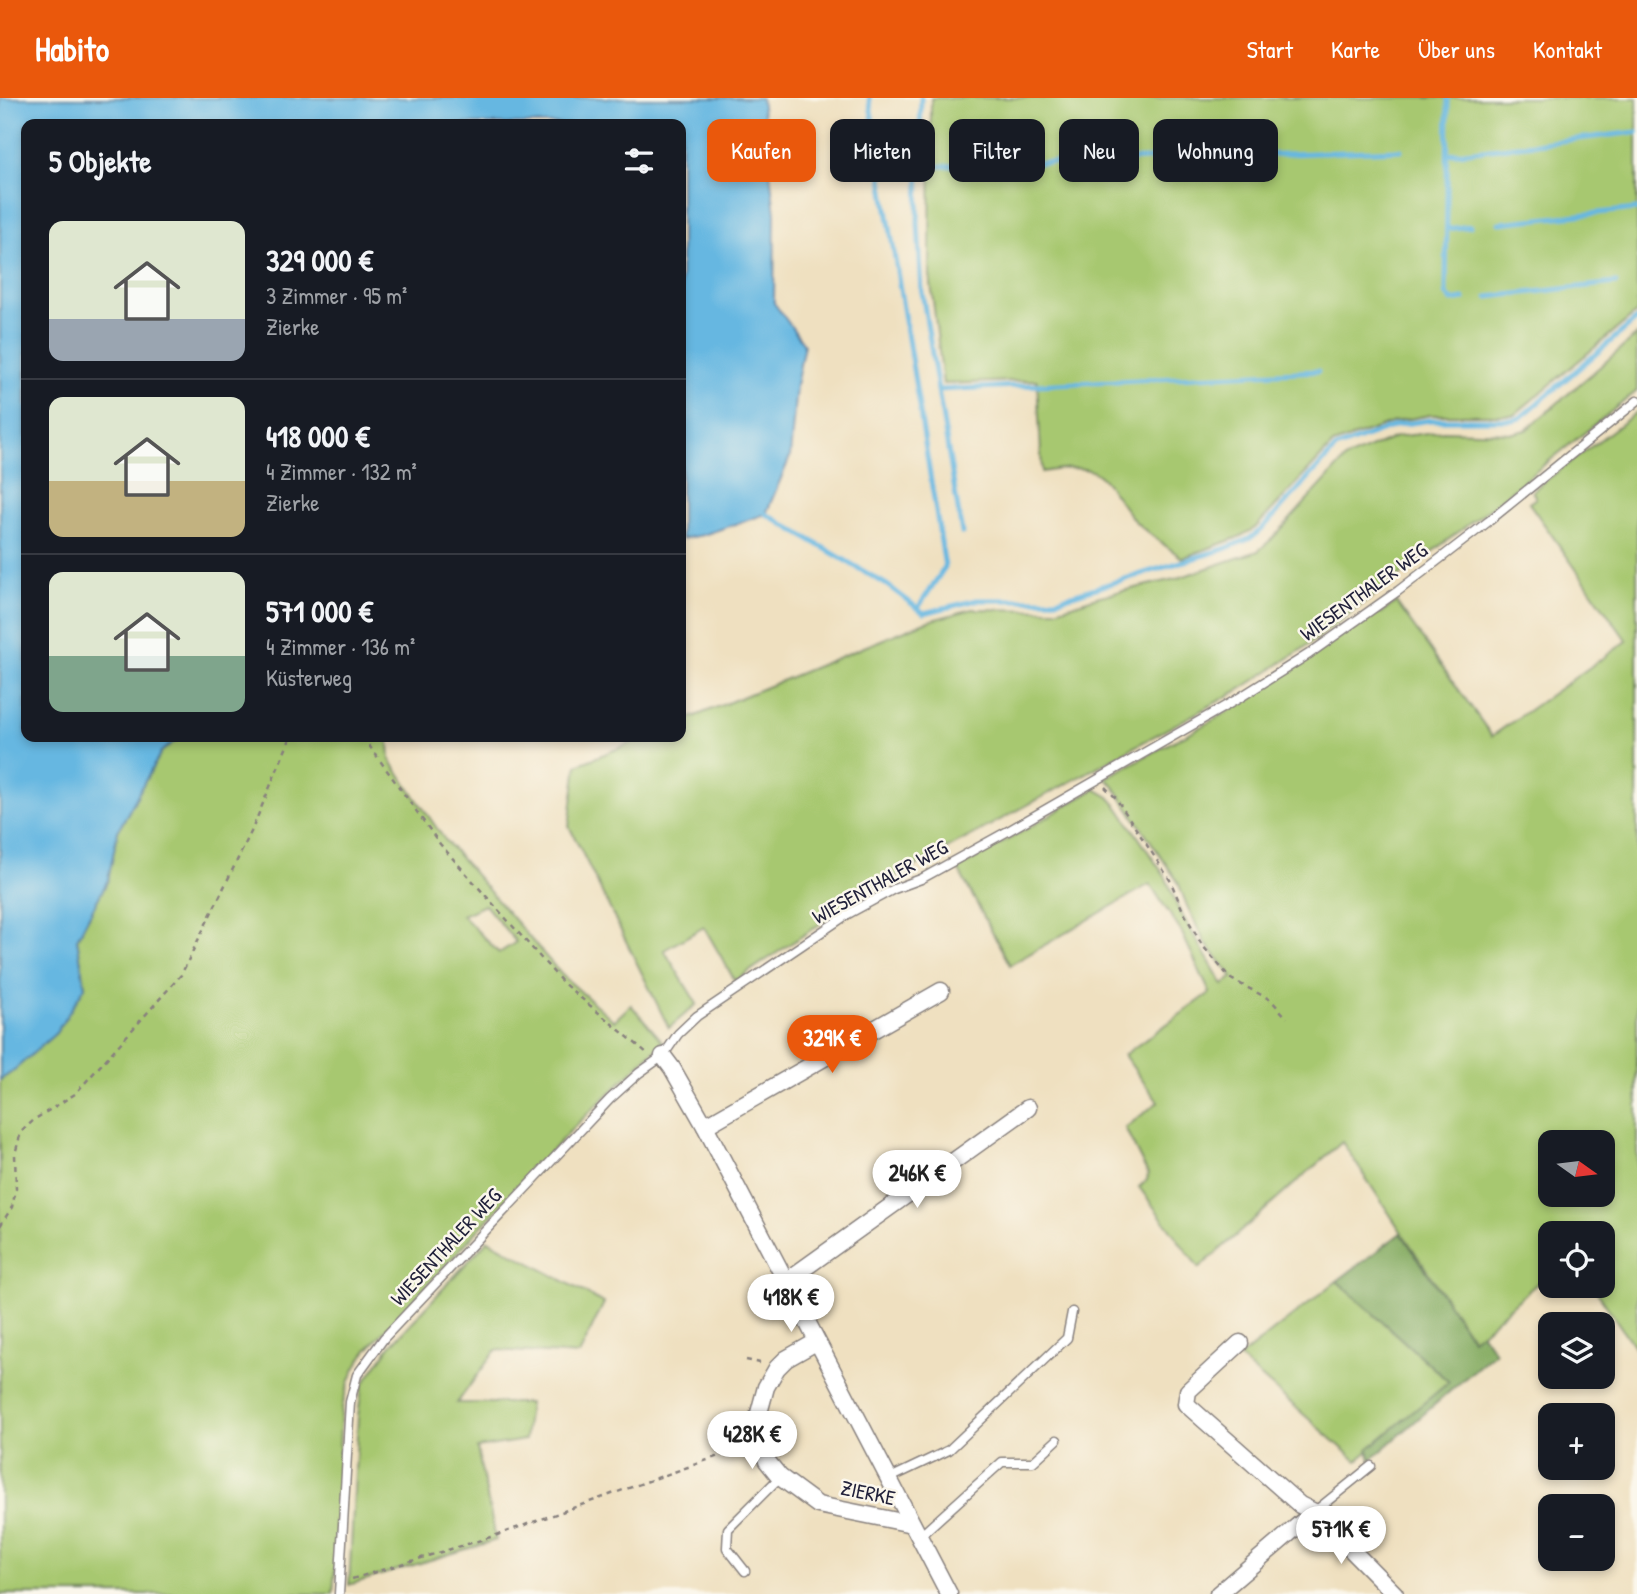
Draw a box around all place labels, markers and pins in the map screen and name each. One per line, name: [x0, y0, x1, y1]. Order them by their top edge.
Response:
pin: 329K €: [775, 1016, 889, 1075]
pin: 246K €: [860, 1150, 974, 1210]
pin: 418K €: [734, 1274, 848, 1334]
pin: 428K €: [695, 1412, 809, 1471]
pin: 571K €: [1284, 1506, 1398, 1566]

